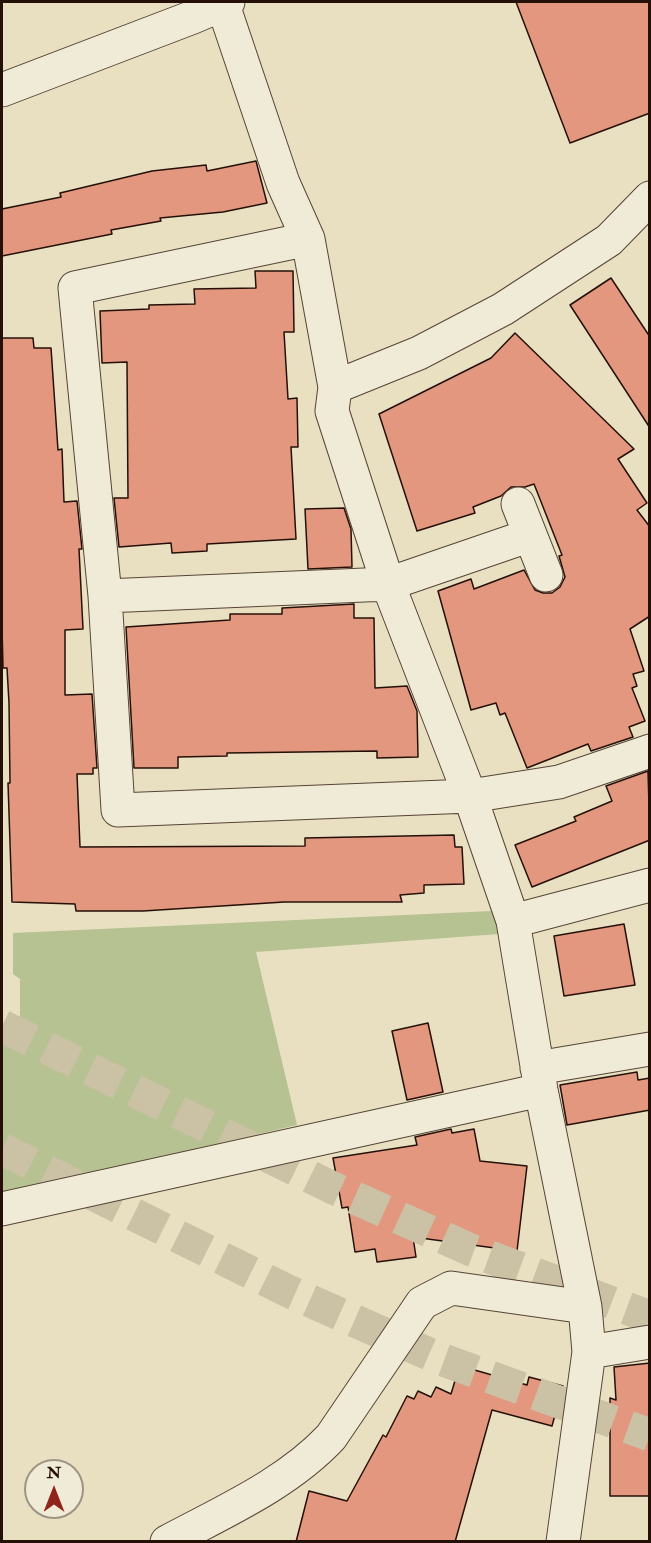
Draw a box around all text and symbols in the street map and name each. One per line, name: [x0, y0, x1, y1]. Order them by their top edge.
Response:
north arrow: [24, 1459, 84, 1519]
text: N: [47, 1463, 61, 1483]

